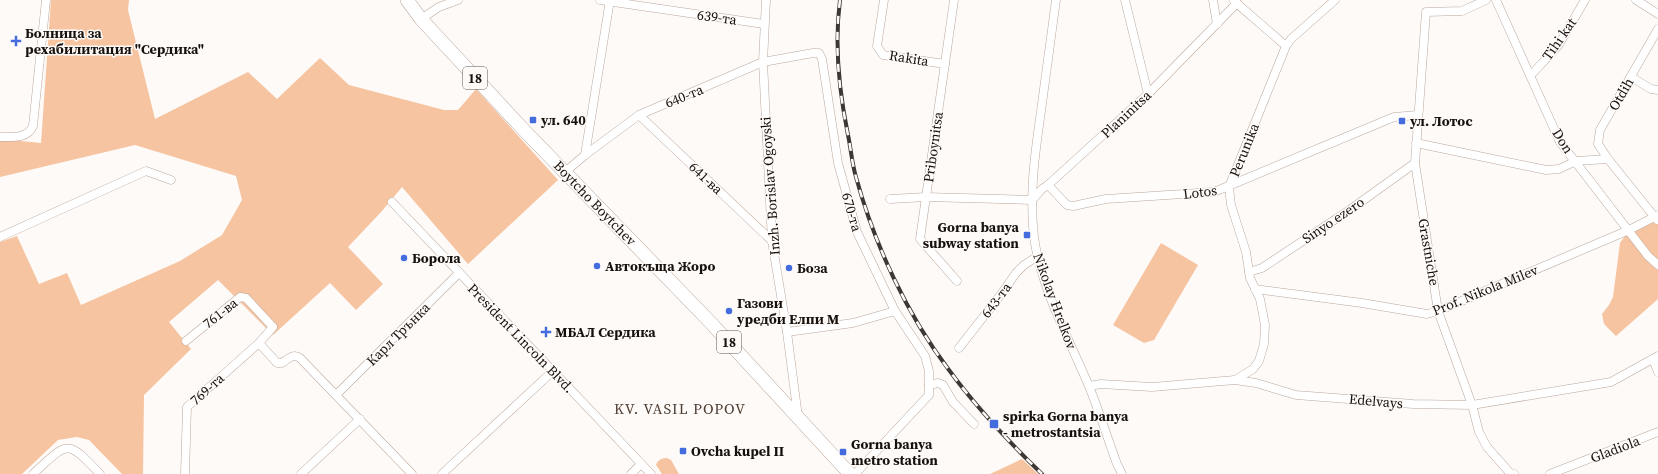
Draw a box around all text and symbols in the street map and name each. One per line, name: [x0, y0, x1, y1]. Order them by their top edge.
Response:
street label: 639-та: [696, 4, 739, 30]
street label: Tihi kat: [1537, 13, 1581, 64]
place label: Болница за рехабилитация "Сердика": [25, 23, 204, 59]
marker: Болница за рехабилитация "Сердика": [10, 35, 22, 47]
street label: Rakita: [888, 45, 931, 71]
road number: 18: [463, 67, 487, 89]
street label: Otdih: [1604, 74, 1638, 114]
street label: 640-та: [662, 79, 707, 113]
street label: Planinitsa: [1096, 85, 1156, 143]
street label: Priboynitsa: [918, 109, 948, 184]
place label: ул. 640: [540, 110, 586, 130]
place label: ул. Лотос: [1409, 111, 1473, 131]
marker: ул. 640: [528, 115, 538, 125]
street label: Inzh. Borislav Ogoyski: [755, 116, 785, 256]
marker: ул. Лотос: [1397, 116, 1407, 126]
street label: Perunika: [1224, 119, 1264, 180]
street label: Don: [1548, 125, 1579, 158]
street label: Boytcho Boytchev: [549, 156, 641, 250]
street label: 641-ва: [685, 157, 728, 199]
street label: Lotos: [1182, 180, 1218, 204]
street label: 670-та: [837, 190, 867, 235]
street label: Sinyo ezero: [1298, 192, 1368, 248]
place label: Gorna banya subway station: [923, 217, 1020, 253]
street label: Grastniche: [1413, 217, 1445, 287]
marker: Gorna banya subway station: [1022, 230, 1032, 240]
place label: Борола: [412, 248, 461, 268]
street label: Nikolay Hrelkov: [1028, 250, 1082, 352]
marker: Борола: [399, 253, 409, 263]
place label: Автокъща Жоро: [605, 256, 715, 276]
place label: Боза: [797, 258, 828, 278]
street label: Prof. Nikola Milev: [1429, 260, 1541, 320]
marker: Автокъща Жоро: [592, 261, 602, 271]
marker: Боза: [784, 263, 794, 273]
street label: 643-та: [976, 277, 1017, 322]
street label: President Lincoln Blvd.: [463, 279, 579, 397]
street label: 761-ва: [198, 292, 242, 333]
place label: Газови уредби Елпи М: [736, 293, 840, 329]
street label: Карл Трънка: [362, 297, 435, 370]
marker: Газови уредби Елпи М: [724, 306, 734, 316]
place label: МБАЛ Сердика: [555, 322, 656, 342]
marker: МБАЛ Сердика: [540, 326, 552, 338]
road number: 18: [717, 331, 741, 353]
street label: 769-та: [185, 368, 229, 410]
street label: Edelvays: [1348, 389, 1404, 413]
district label: KV. VASIL POPOV: [614, 398, 746, 419]
place label: spirka Gorna banya - metrostantsia: [1003, 406, 1129, 442]
marker: spirka Gorna banya - metrostantsia: [988, 418, 1000, 430]
street label: Gladiola: [1587, 430, 1643, 468]
place label: Gorna banya metro station: [851, 434, 938, 470]
place label: Ovcha kupel II: [691, 441, 784, 461]
marker: Ovcha kupel II: [678, 446, 688, 456]
marker: Gorna banya metro station: [838, 447, 848, 457]

